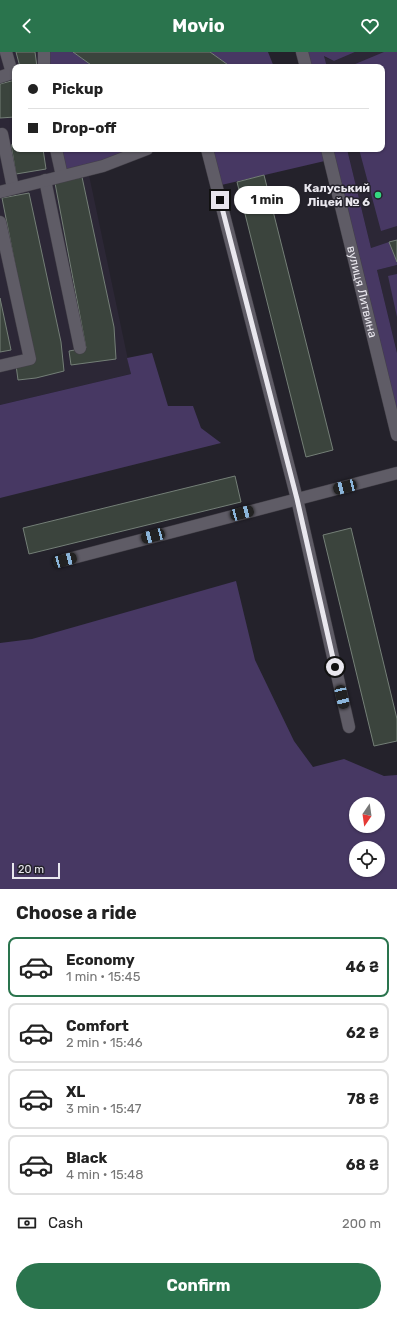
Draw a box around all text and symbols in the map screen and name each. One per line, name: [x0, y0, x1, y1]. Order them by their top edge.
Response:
icon: back: [16, 15, 38, 37]
text: Movio: [172, 15, 225, 37]
icon: heart: [359, 15, 381, 37]
text: Pickup: [52, 80, 103, 98]
text: Drop-off: [52, 119, 116, 137]
place label: Калуський Ліцей № 6: [304, 181, 370, 209]
callout: 1 min: [234, 186, 300, 214]
marker: Калуський Ліцей № 6: [373, 190, 383, 200]
route end: [211, 191, 229, 209]
text: 1 min: [250, 192, 284, 207]
street label: вулиця Литвина: [344, 244, 380, 339]
car: [332, 478, 358, 496]
car: [229, 504, 255, 522]
car: [140, 527, 166, 545]
car: [52, 551, 78, 569]
route start: [326, 658, 344, 676]
car: [333, 684, 351, 710]
north arrow: [349, 797, 385, 833]
map controls: [349, 797, 385, 877]
button: locate: [349, 841, 385, 877]
scale bar: [12, 861, 60, 880]
text: 20 m: [18, 863, 44, 876]
text: Choose a ride: [16, 902, 137, 924]
icon: car: [18, 949, 54, 985]
text: Economy: [66, 951, 135, 969]
text: 46 ₴: [346, 958, 379, 976]
text: 1 min · 15:45: [66, 969, 140, 984]
icon: car: [18, 1015, 54, 1051]
text: Comfort: [66, 1017, 129, 1035]
text: 62 ₴: [346, 1024, 379, 1042]
text: 2 min · 15:46: [66, 1035, 143, 1050]
icon: car: [18, 1081, 54, 1117]
text: XL: [66, 1083, 85, 1101]
text: 78 ₴: [347, 1090, 379, 1108]
text: 3 min · 15:47: [66, 1101, 141, 1116]
icon: car: [18, 1147, 54, 1183]
text: Black: [66, 1149, 107, 1167]
text: 68 ₴: [346, 1156, 379, 1174]
text: 4 min · 15:48: [66, 1167, 143, 1182]
icon: cash: [16, 1212, 38, 1234]
text: Cash: [48, 1214, 83, 1232]
text: 200 m: [342, 1216, 381, 1231]
button: Confirm: [16, 1263, 381, 1309]

